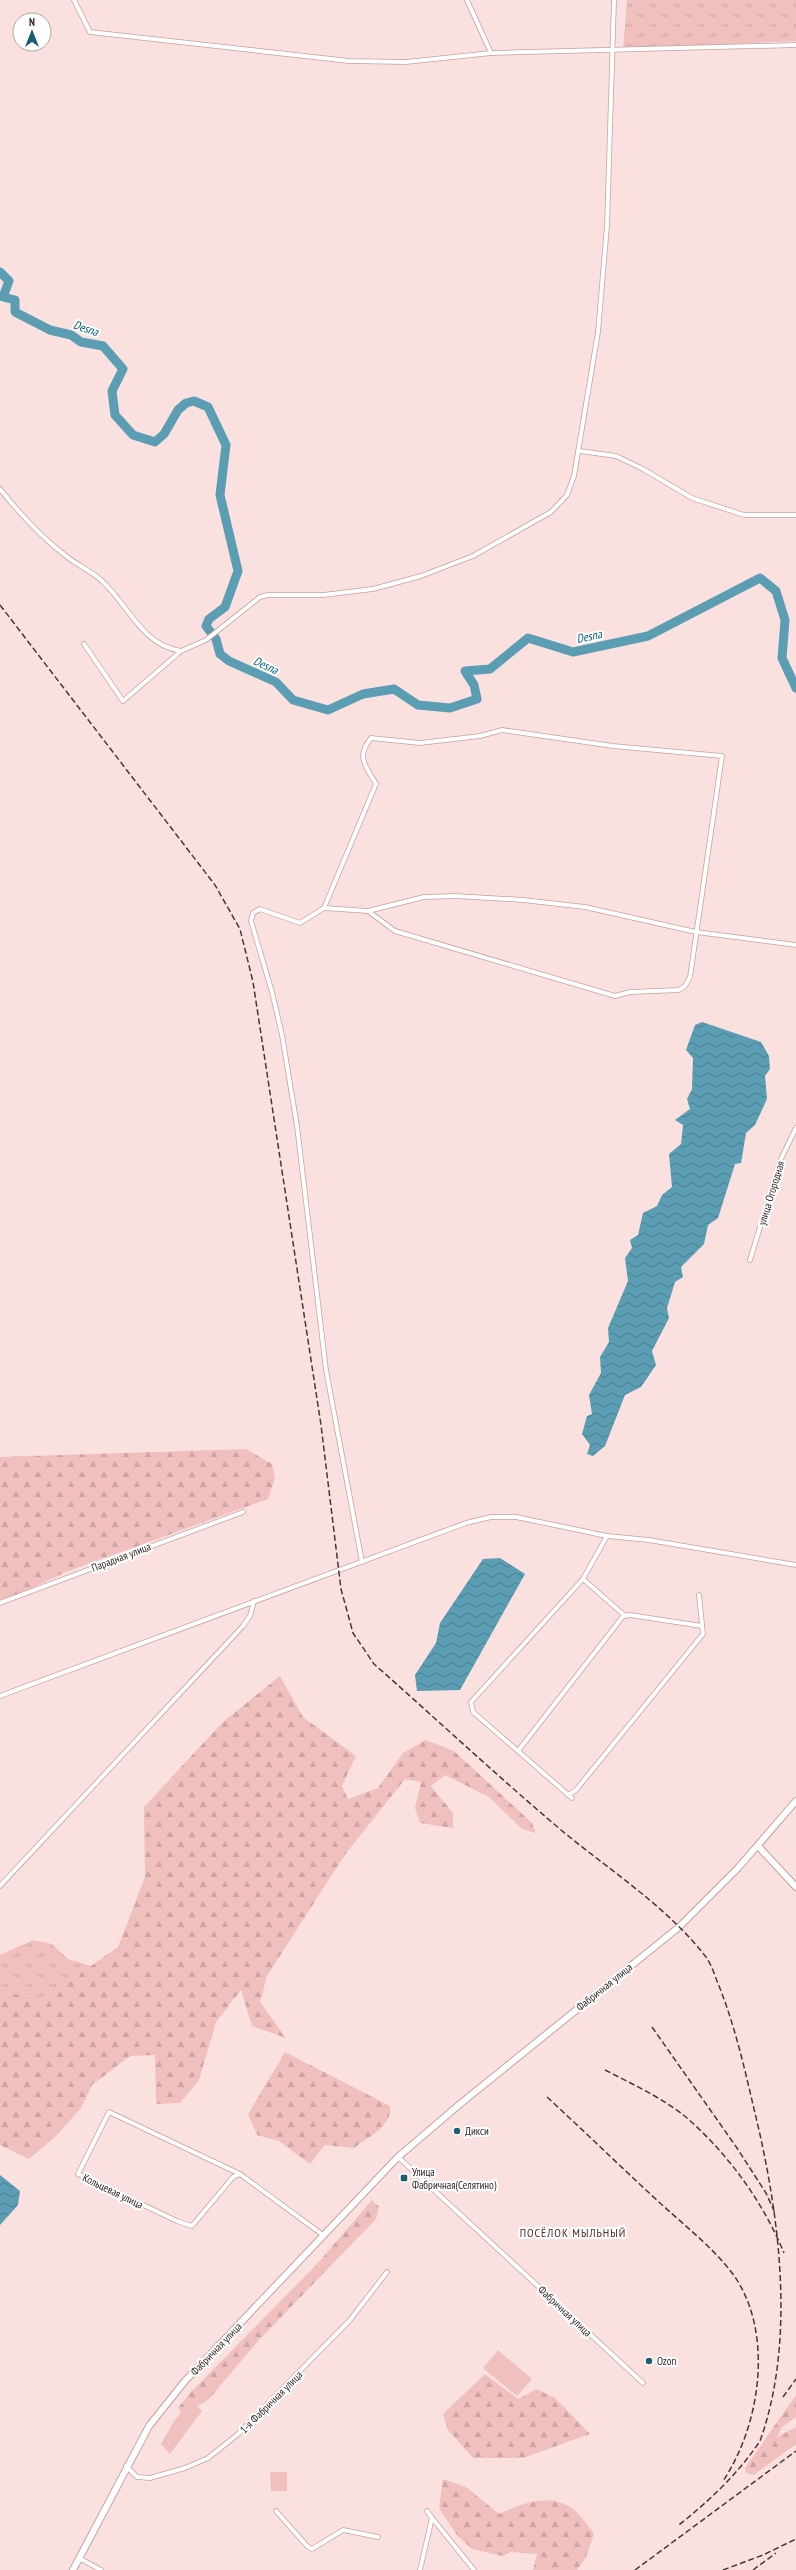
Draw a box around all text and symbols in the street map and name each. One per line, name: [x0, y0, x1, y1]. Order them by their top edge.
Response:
north arrow: [12, 12, 52, 52]
text: N: [29, 15, 35, 29]
water label: Desna: [72, 317, 102, 340]
water label: Desna: [575, 626, 604, 646]
water label: Desna: [251, 653, 282, 678]
street label: улица Огородная: [755, 1159, 787, 1227]
street label: Парадная улица: [89, 1539, 153, 1575]
street label: Фабричная улица: [573, 1960, 635, 2014]
place label: Дикси: [465, 2124, 489, 2138]
marker: Дикси: [452, 2126, 462, 2136]
place label: Улица Фабричная(Селятино): [412, 2165, 497, 2192]
street label: Кольцевая улица: [80, 2170, 146, 2212]
marker: Улица Фабричная(Селятино): [399, 2173, 409, 2183]
district label: ПОСЁЛОК МЫЛЬНЫЙ: [520, 2225, 626, 2240]
street label: Фабричная улица: [535, 2283, 595, 2339]
street label: Фабричная улица: [187, 2320, 245, 2378]
place label: Ozon: [657, 2354, 676, 2368]
marker: Ozon: [644, 2356, 654, 2366]
street label: 1-я Фабричная улица: [237, 2368, 305, 2436]

